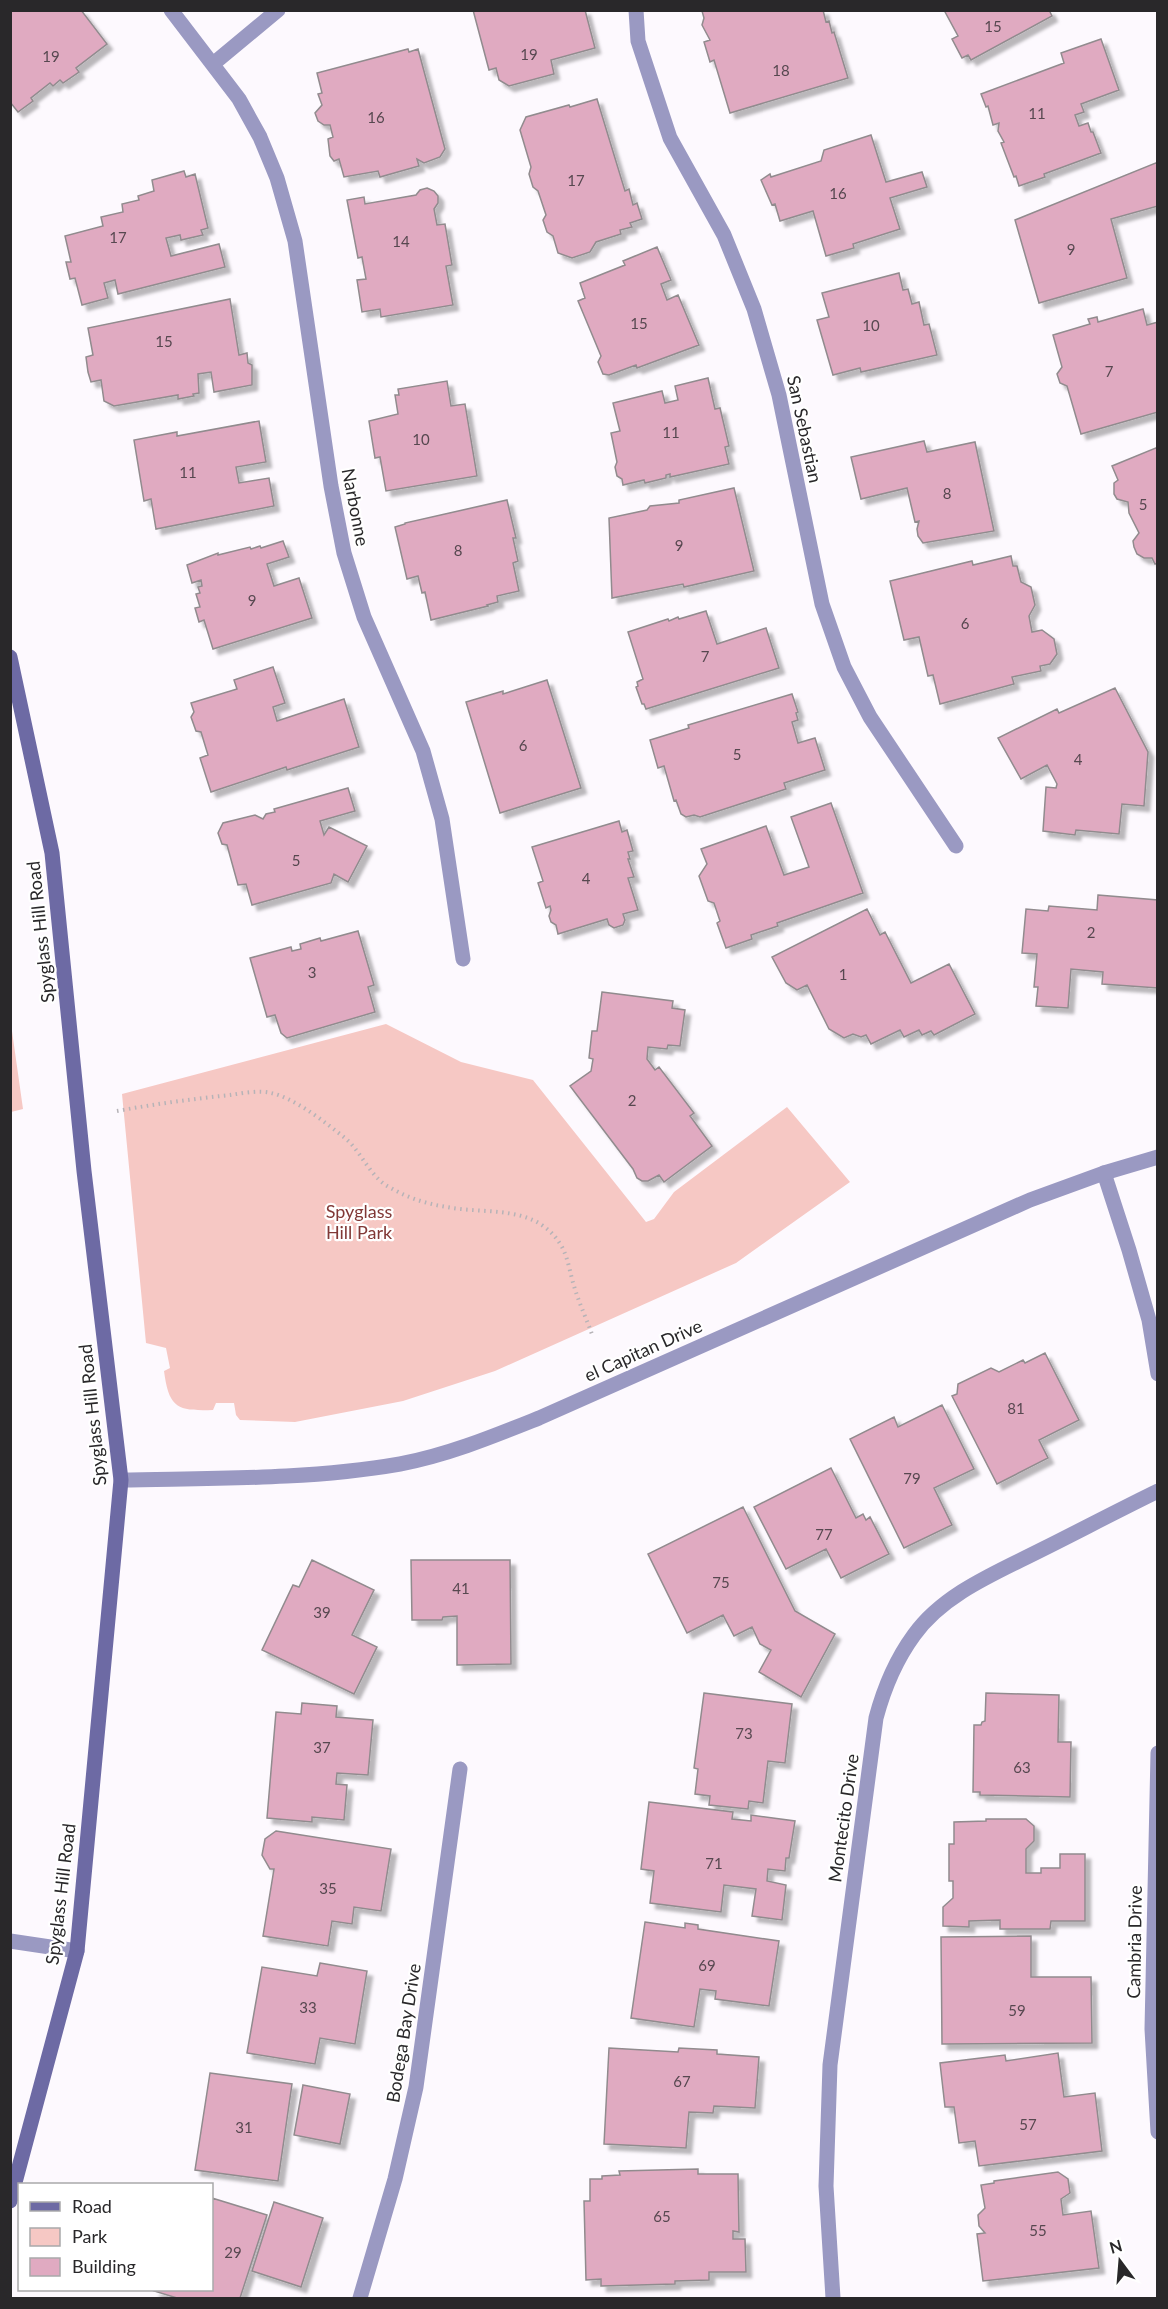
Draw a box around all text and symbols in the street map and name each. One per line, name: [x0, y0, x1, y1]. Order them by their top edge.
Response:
house number: 15: [984, 17, 1002, 35]
house number: 19: [520, 45, 538, 63]
house number: 19: [42, 47, 60, 65]
house number: 18: [772, 61, 790, 79]
house number: 11: [1028, 104, 1046, 122]
house number: 16: [367, 108, 385, 126]
house number: 17: [567, 171, 585, 189]
house number: 16: [829, 184, 847, 202]
house number: 17: [109, 228, 127, 246]
house number: 14: [392, 232, 410, 250]
house number: 9: [1067, 240, 1075, 258]
house number: 15: [630, 314, 648, 332]
house number: 10: [862, 316, 880, 334]
house number: 15: [155, 332, 173, 350]
house number: 7: [1105, 362, 1114, 380]
street label: San Sebastian: [783, 373, 827, 485]
house number: 11: [662, 423, 680, 441]
house number: 10: [412, 430, 430, 448]
house number: 11: [179, 463, 197, 481]
street label: Narbonne: [338, 466, 374, 548]
house number: 8: [943, 484, 951, 502]
house number: 5: [1139, 495, 1147, 513]
house number: 9: [675, 536, 683, 554]
house number: 8: [454, 541, 462, 559]
house number: 9: [248, 591, 256, 609]
house number: 6: [961, 614, 970, 632]
house number: 7: [701, 647, 710, 665]
house number: 6: [519, 736, 528, 754]
house number: 5: [733, 745, 741, 763]
house number: 4: [1074, 750, 1083, 768]
house number: 5: [292, 851, 300, 869]
street label: Spyglass Hill Road: [22, 860, 58, 1004]
house number: 4: [582, 869, 591, 887]
house number: 2: [1087, 923, 1095, 941]
house number: 3: [308, 963, 316, 981]
house number: 1: [839, 965, 847, 983]
house number: 2: [628, 1091, 636, 1109]
park label: Spyglass Hill Park: [326, 1200, 393, 1243]
street label: el Capitan Drive: [581, 1314, 705, 1386]
street label: Spyglass Hill Road: [74, 1343, 110, 1487]
house number: 81: [1007, 1399, 1025, 1417]
house number: 79: [903, 1469, 921, 1487]
house number: 77: [815, 1525, 833, 1543]
house number: 75: [712, 1573, 730, 1591]
house number: 41: [452, 1579, 470, 1597]
house number: 39: [313, 1603, 331, 1621]
house number: 73: [735, 1724, 753, 1742]
house number: 37: [313, 1738, 331, 1756]
street label: Montecito Drive: [823, 1752, 863, 1884]
house number: 63: [1013, 1758, 1031, 1776]
street label: Spyglass Hill Road: [40, 1822, 80, 1966]
house number: 71: [705, 1854, 723, 1872]
house number: 35: [319, 1879, 337, 1897]
street label: Cambria Drive: [1122, 1885, 1146, 1999]
house number: 69: [698, 1956, 716, 1974]
street label: Bodega Bay Drive: [381, 1962, 425, 2104]
house number: 33: [299, 1998, 317, 2016]
house number: 59: [1008, 2001, 1026, 2019]
house number: 67: [673, 2072, 691, 2090]
house number: 57: [1019, 2115, 1037, 2133]
house number: 31: [235, 2118, 253, 2136]
legend: [18, 2183, 213, 2291]
text: Road: [72, 2195, 112, 2217]
house number: 65: [653, 2207, 671, 2225]
house number: 55: [1029, 2221, 1047, 2239]
text: Park: [72, 2225, 108, 2247]
north arrow: [1090, 2231, 1150, 2291]
text: N: [1107, 2235, 1124, 2257]
house number: 29: [224, 2243, 242, 2261]
text: Building: [72, 2255, 136, 2277]

